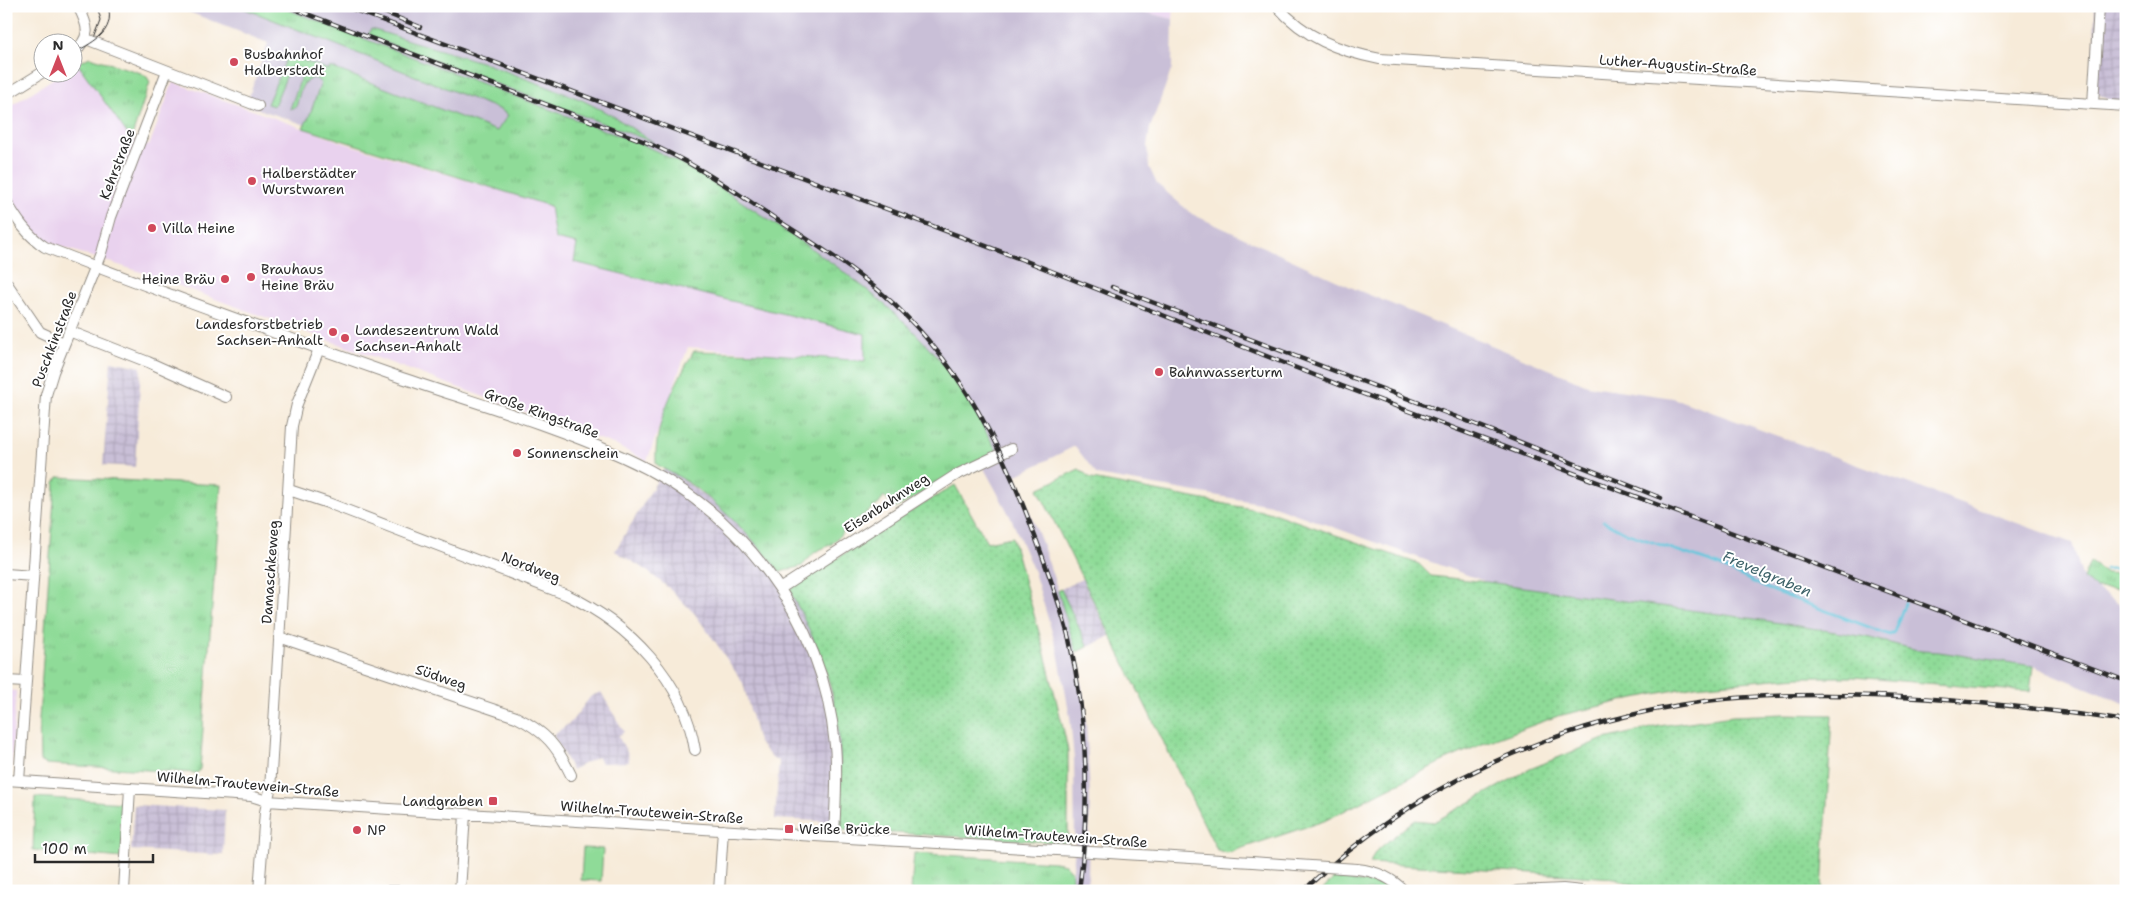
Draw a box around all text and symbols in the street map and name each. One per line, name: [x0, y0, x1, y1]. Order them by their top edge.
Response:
north arrow: [32, 32, 82, 82]
text: N: [52, 36, 64, 54]
place label: Busbahnhof Halberstadt: [244, 45, 325, 79]
street label: Luther-Augustin-Straße: [1598, 51, 1758, 80]
marker: Busbahnhof Halberstadt: [228, 56, 240, 68]
street label: Kehrstraße: [95, 126, 139, 202]
place label: Halberstädter Wurstwaren: [262, 164, 357, 198]
marker: Halberstädter Wurstwaren: [246, 175, 258, 187]
place label: Villa Heine: [162, 219, 235, 237]
marker: Villa Heine: [146, 222, 158, 234]
place label: Brauhaus Heine Bräu: [261, 260, 334, 294]
place label: Heine Bräu: [142, 270, 215, 288]
marker: Brauhaus Heine Bräu: [245, 271, 257, 283]
marker: Heine Bräu: [219, 273, 231, 285]
street label: Puschkinstraße: [27, 288, 81, 390]
place label: Landesforstbetrieb Sachsen-Anhalt: [196, 315, 323, 349]
place label: Landeszentrum Wald Sachsen-Anhalt: [355, 321, 499, 355]
marker: Landesforstbetrieb Sachsen-Anhalt: [327, 326, 339, 338]
marker: Landeszentrum Wald Sachsen-Anhalt: [339, 332, 351, 344]
place label: Bahnwasserturm: [1169, 363, 1283, 381]
marker: Bahnwasserturm: [1153, 366, 1165, 378]
street label: Große Ringstraße: [482, 384, 602, 442]
place label: Sonnenschein: [527, 444, 619, 462]
marker: Sonnenschein: [511, 447, 523, 459]
street label: Eisenbahnweg: [840, 469, 932, 537]
street label: Damaschkeweg: [257, 519, 283, 625]
water label: Frevelgraben: [1720, 546, 1814, 602]
street label: Nordweg: [499, 547, 563, 587]
street label: Südweg: [413, 660, 469, 694]
street label: Wilhelm-Trautewein-Straße: [156, 767, 340, 801]
place label: Landgraben: [402, 792, 483, 810]
marker: Landgraben: [487, 795, 499, 807]
street label: Wilhelm-Trautewein-Straße: [560, 797, 744, 827]
place label: Weiße Brücke: [799, 820, 890, 838]
place label: NP: [367, 821, 386, 839]
street label: Wilhelm-Trautewein-Straße: [964, 821, 1148, 851]
marker: Weiße Brücke: [783, 823, 795, 835]
marker: NP: [351, 824, 363, 836]
scale bar: [35, 832, 152, 864]
text: 100 m: [42, 839, 87, 859]

